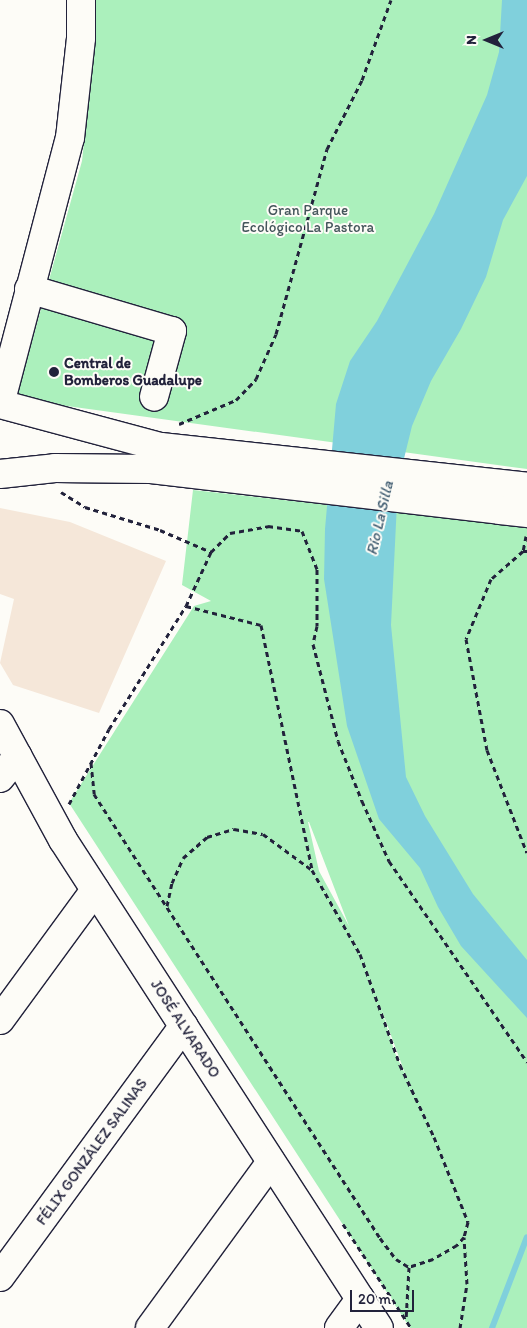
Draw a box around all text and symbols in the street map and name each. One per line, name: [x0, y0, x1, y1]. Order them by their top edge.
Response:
north arrow: [462, 15, 512, 65]
text: N: [463, 35, 480, 45]
park label: Gran Parque Ecológico La Pastora: [242, 201, 374, 236]
place label: Central de Bomberos Guadalupe: [64, 354, 202, 389]
marker: Central de Bomberos Guadalupe: [48, 366, 60, 378]
water label: Río La Silla: [362, 479, 398, 557]
street label: JOSÉ ALVARADO: [147, 976, 223, 1082]
street label: FÉLIX GONZÁLEZ SALINAS: [33, 1075, 151, 1229]
scale bar: [352, 1280, 416, 1312]
text: 20 m: [358, 1290, 391, 1308]

